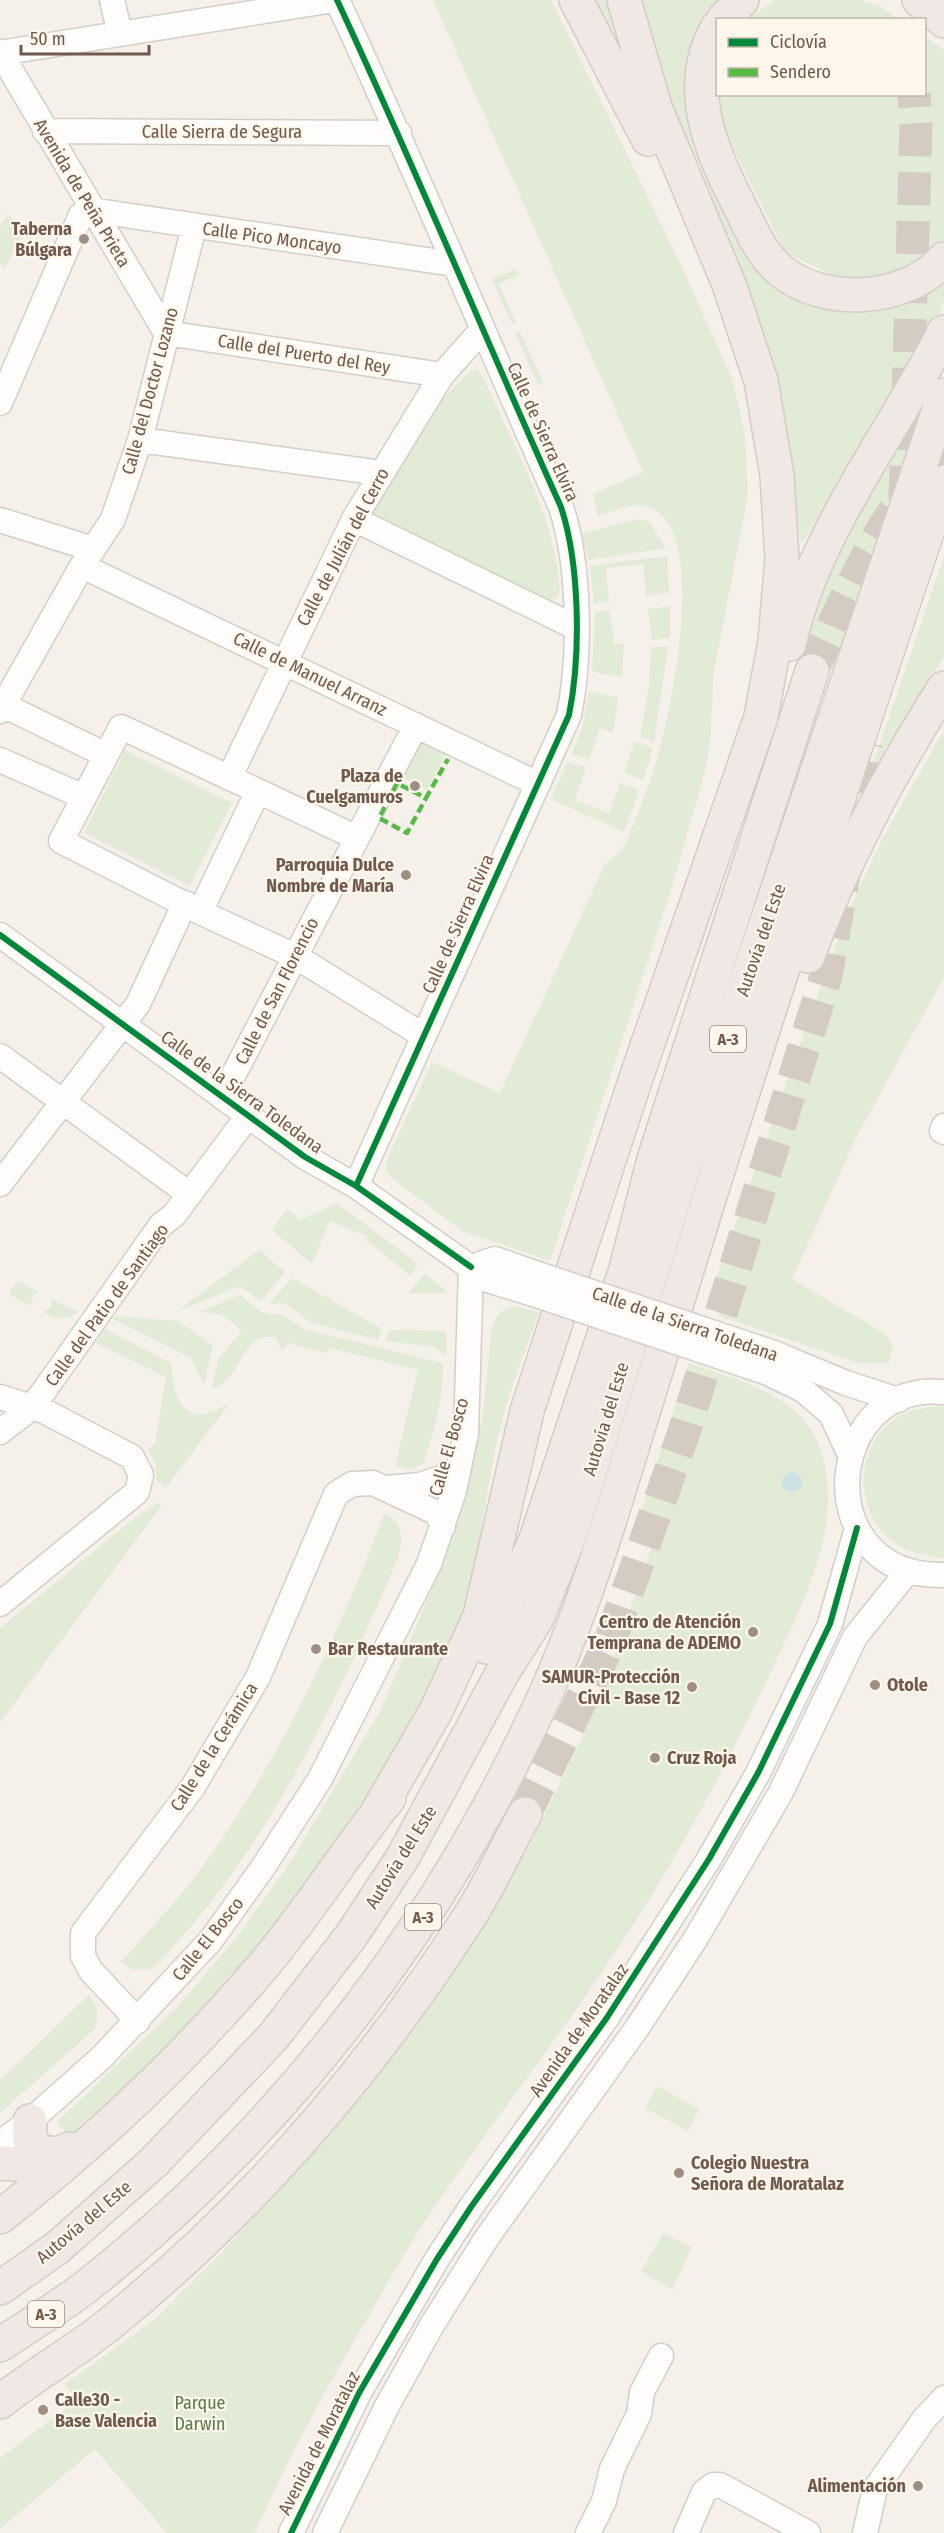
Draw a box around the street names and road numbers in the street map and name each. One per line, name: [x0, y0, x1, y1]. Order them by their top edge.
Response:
street label: Avenida de Peña Prieta: [29, 115, 135, 271]
street label: Calle Sierra de Segura: [142, 121, 302, 143]
street label: Calle Pico Moncayo: [201, 217, 343, 259]
street label: Calle del Doctor Lozano: [117, 305, 183, 477]
street label: Calle del Puerto del Rey: [216, 329, 392, 379]
street label: Calle de Sierra Elvira: [502, 359, 584, 505]
street label: Calle de Julián del Cerro: [292, 464, 394, 630]
street label: Calle de Manuel Arranz: [230, 627, 390, 721]
street label: Calle de Sierra Elvira: [417, 851, 499, 997]
street label: Autovía del Este: [731, 881, 791, 999]
street label: Calle de San Florencio: [230, 914, 324, 1068]
street label: Calle de la Sierra Toledana: [157, 1026, 328, 1158]
road number: A-3: [710, 1026, 746, 1052]
street label: Calle del Patio de Santiago: [41, 1219, 173, 1391]
street label: Calle de la Sierra Toledana: [589, 1282, 781, 1366]
street label: Autovía del Este: [578, 1359, 634, 1478]
street label: Calle El Bosco: [424, 1395, 474, 1499]
street label: Calle de la Cerámica: [166, 1678, 263, 1815]
street label: Autovía del Este: [361, 1801, 442, 1913]
street label: Calle El Bosco: [168, 1893, 248, 1985]
road number: A-3: [405, 1904, 441, 1930]
street label: Avenida de Moratalaz: [525, 1959, 633, 2101]
street label: Autovía del Este: [32, 2176, 136, 2268]
road number: A-3: [28, 2301, 64, 2327]
street label: Avenida de Moratalaz: [273, 2368, 365, 2518]

